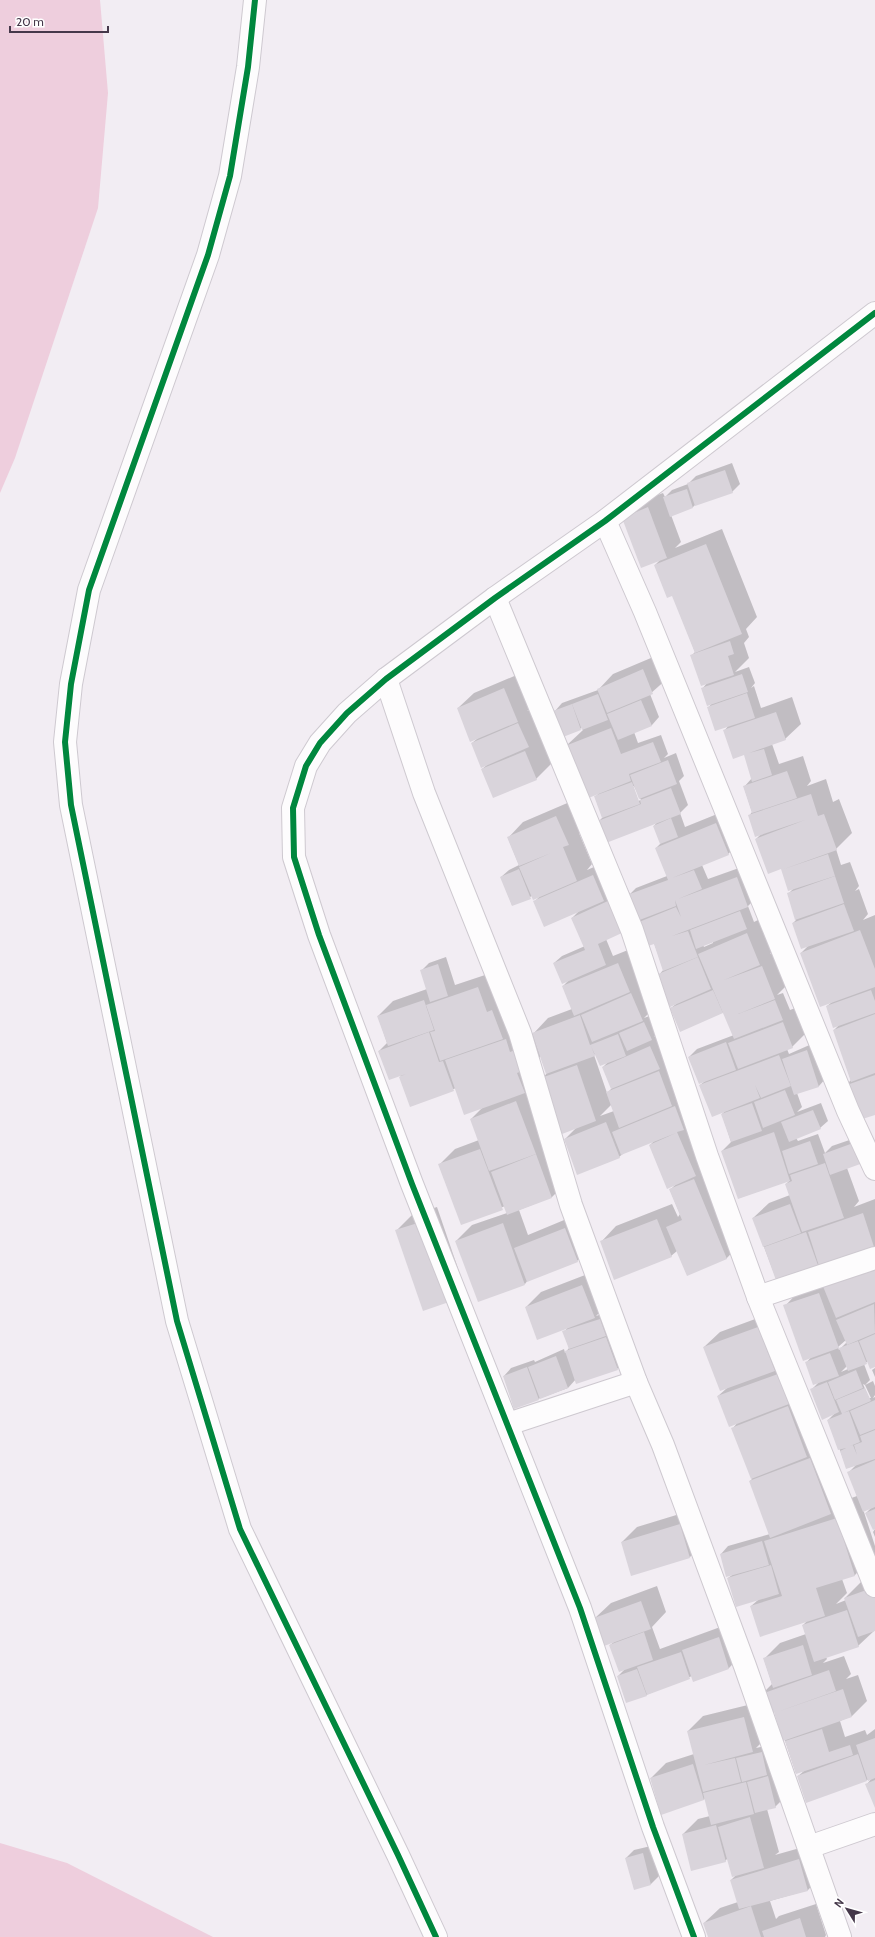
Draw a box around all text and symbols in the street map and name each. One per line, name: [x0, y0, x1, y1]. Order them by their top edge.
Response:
scale bar: [10, 8, 108, 34]
text: 20 m: [16, 14, 44, 29]
north arrow: [827, 1889, 867, 1929]
text: N: [831, 1896, 847, 1910]

